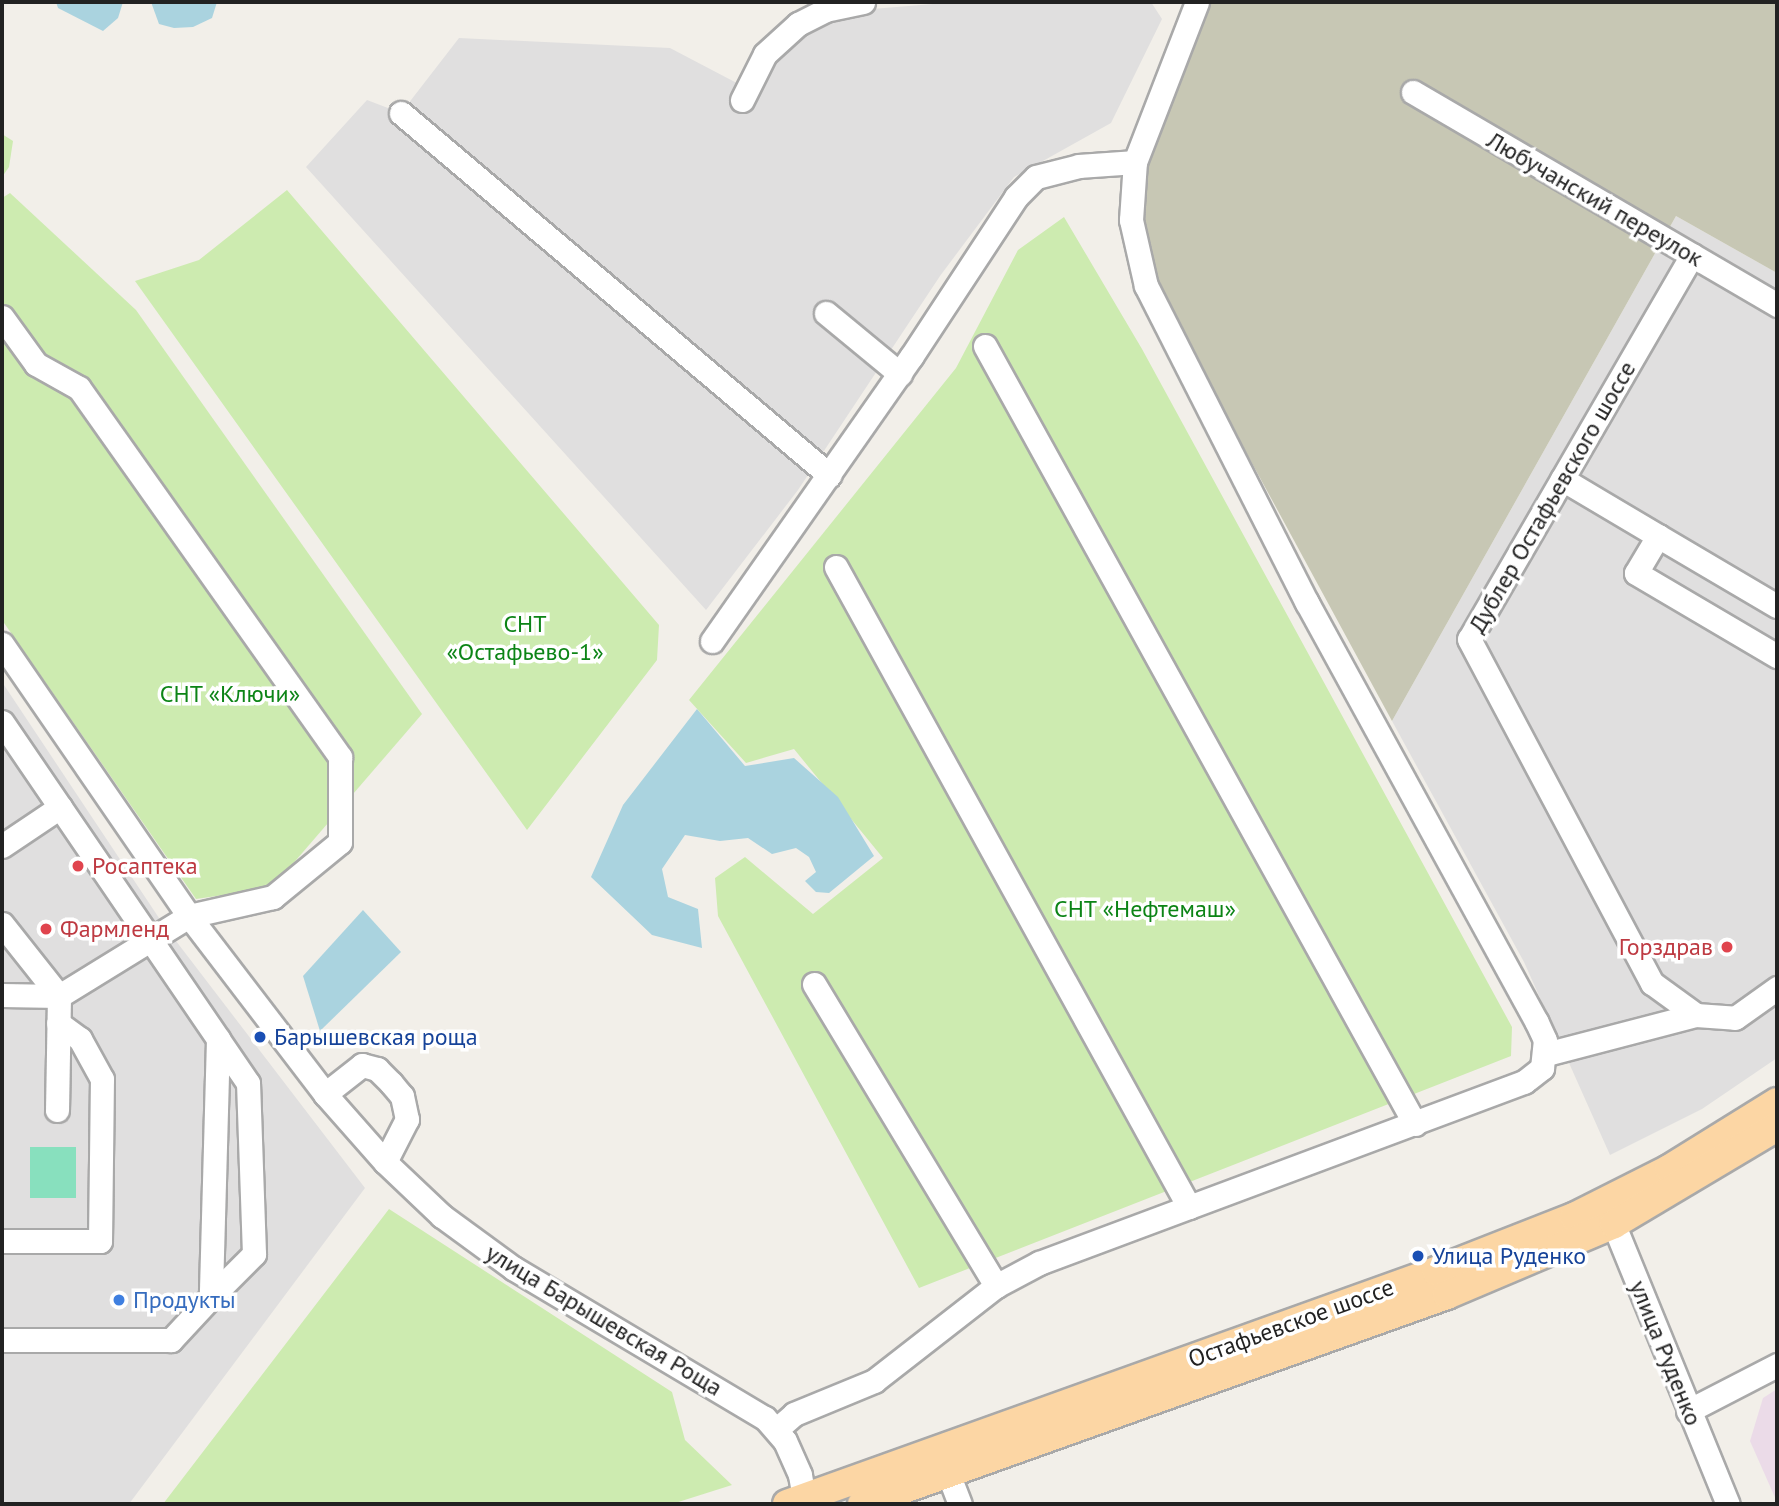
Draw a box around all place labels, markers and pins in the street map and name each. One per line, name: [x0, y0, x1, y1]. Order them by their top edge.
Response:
place label: Росаптека: [92, 852, 198, 880]
marker: Росаптека: [70, 858, 86, 874]
place label: Фармленд: [60, 915, 169, 943]
marker: Фармленд: [38, 921, 54, 937]
place label: Горздрав: [1619, 933, 1713, 961]
marker: Горздрав: [1719, 939, 1735, 955]
place label: Барышевская роща: [274, 1023, 478, 1051]
marker: Барышевская роща: [252, 1029, 268, 1045]
place label: Улица Руденко: [1432, 1242, 1586, 1270]
marker: Улица Руденко: [1410, 1248, 1426, 1264]
place label: Продукты: [133, 1286, 236, 1314]
marker: Продукты: [111, 1292, 127, 1308]

